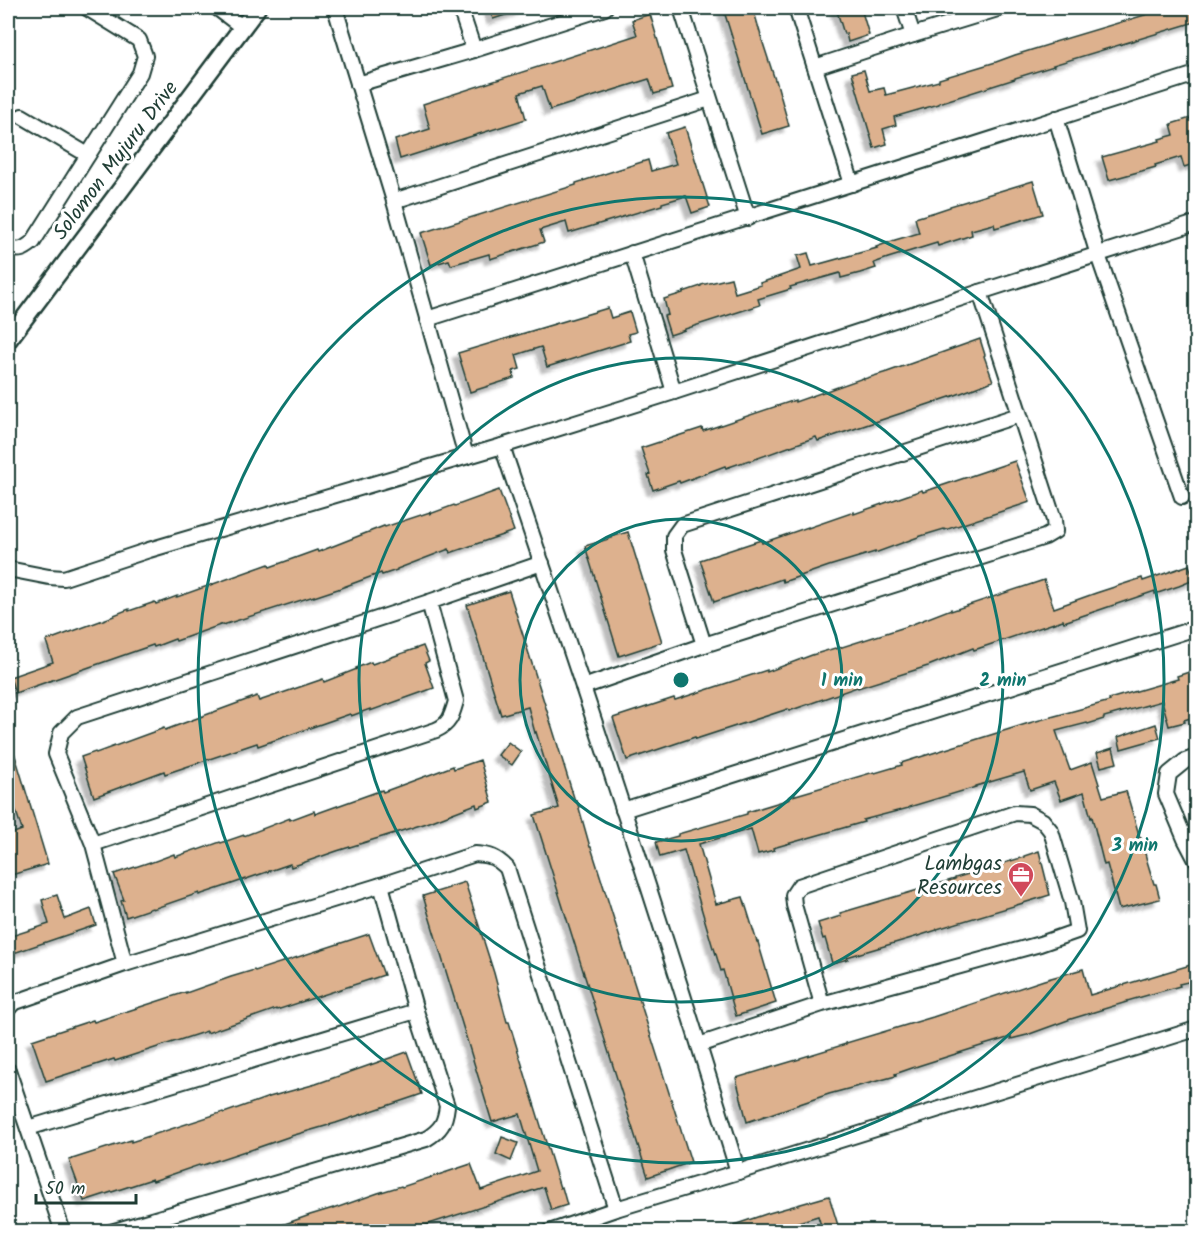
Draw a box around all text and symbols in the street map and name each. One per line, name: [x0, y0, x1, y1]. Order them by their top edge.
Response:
street label: Solomon Mujuru Drive: [45, 74, 188, 248]
text: 1 min: [821, 667, 863, 696]
text: 2 min: [980, 667, 1026, 696]
centre of rings: [671, 670, 691, 690]
text: 3 min: [1111, 832, 1158, 861]
place label: Lambgas Resources: [917, 848, 1002, 905]
office icon: Lambgas Resources: [1006, 860, 1036, 898]
scale bar: [36, 1167, 136, 1205]
text: 50 m: [45, 1175, 85, 1204]

